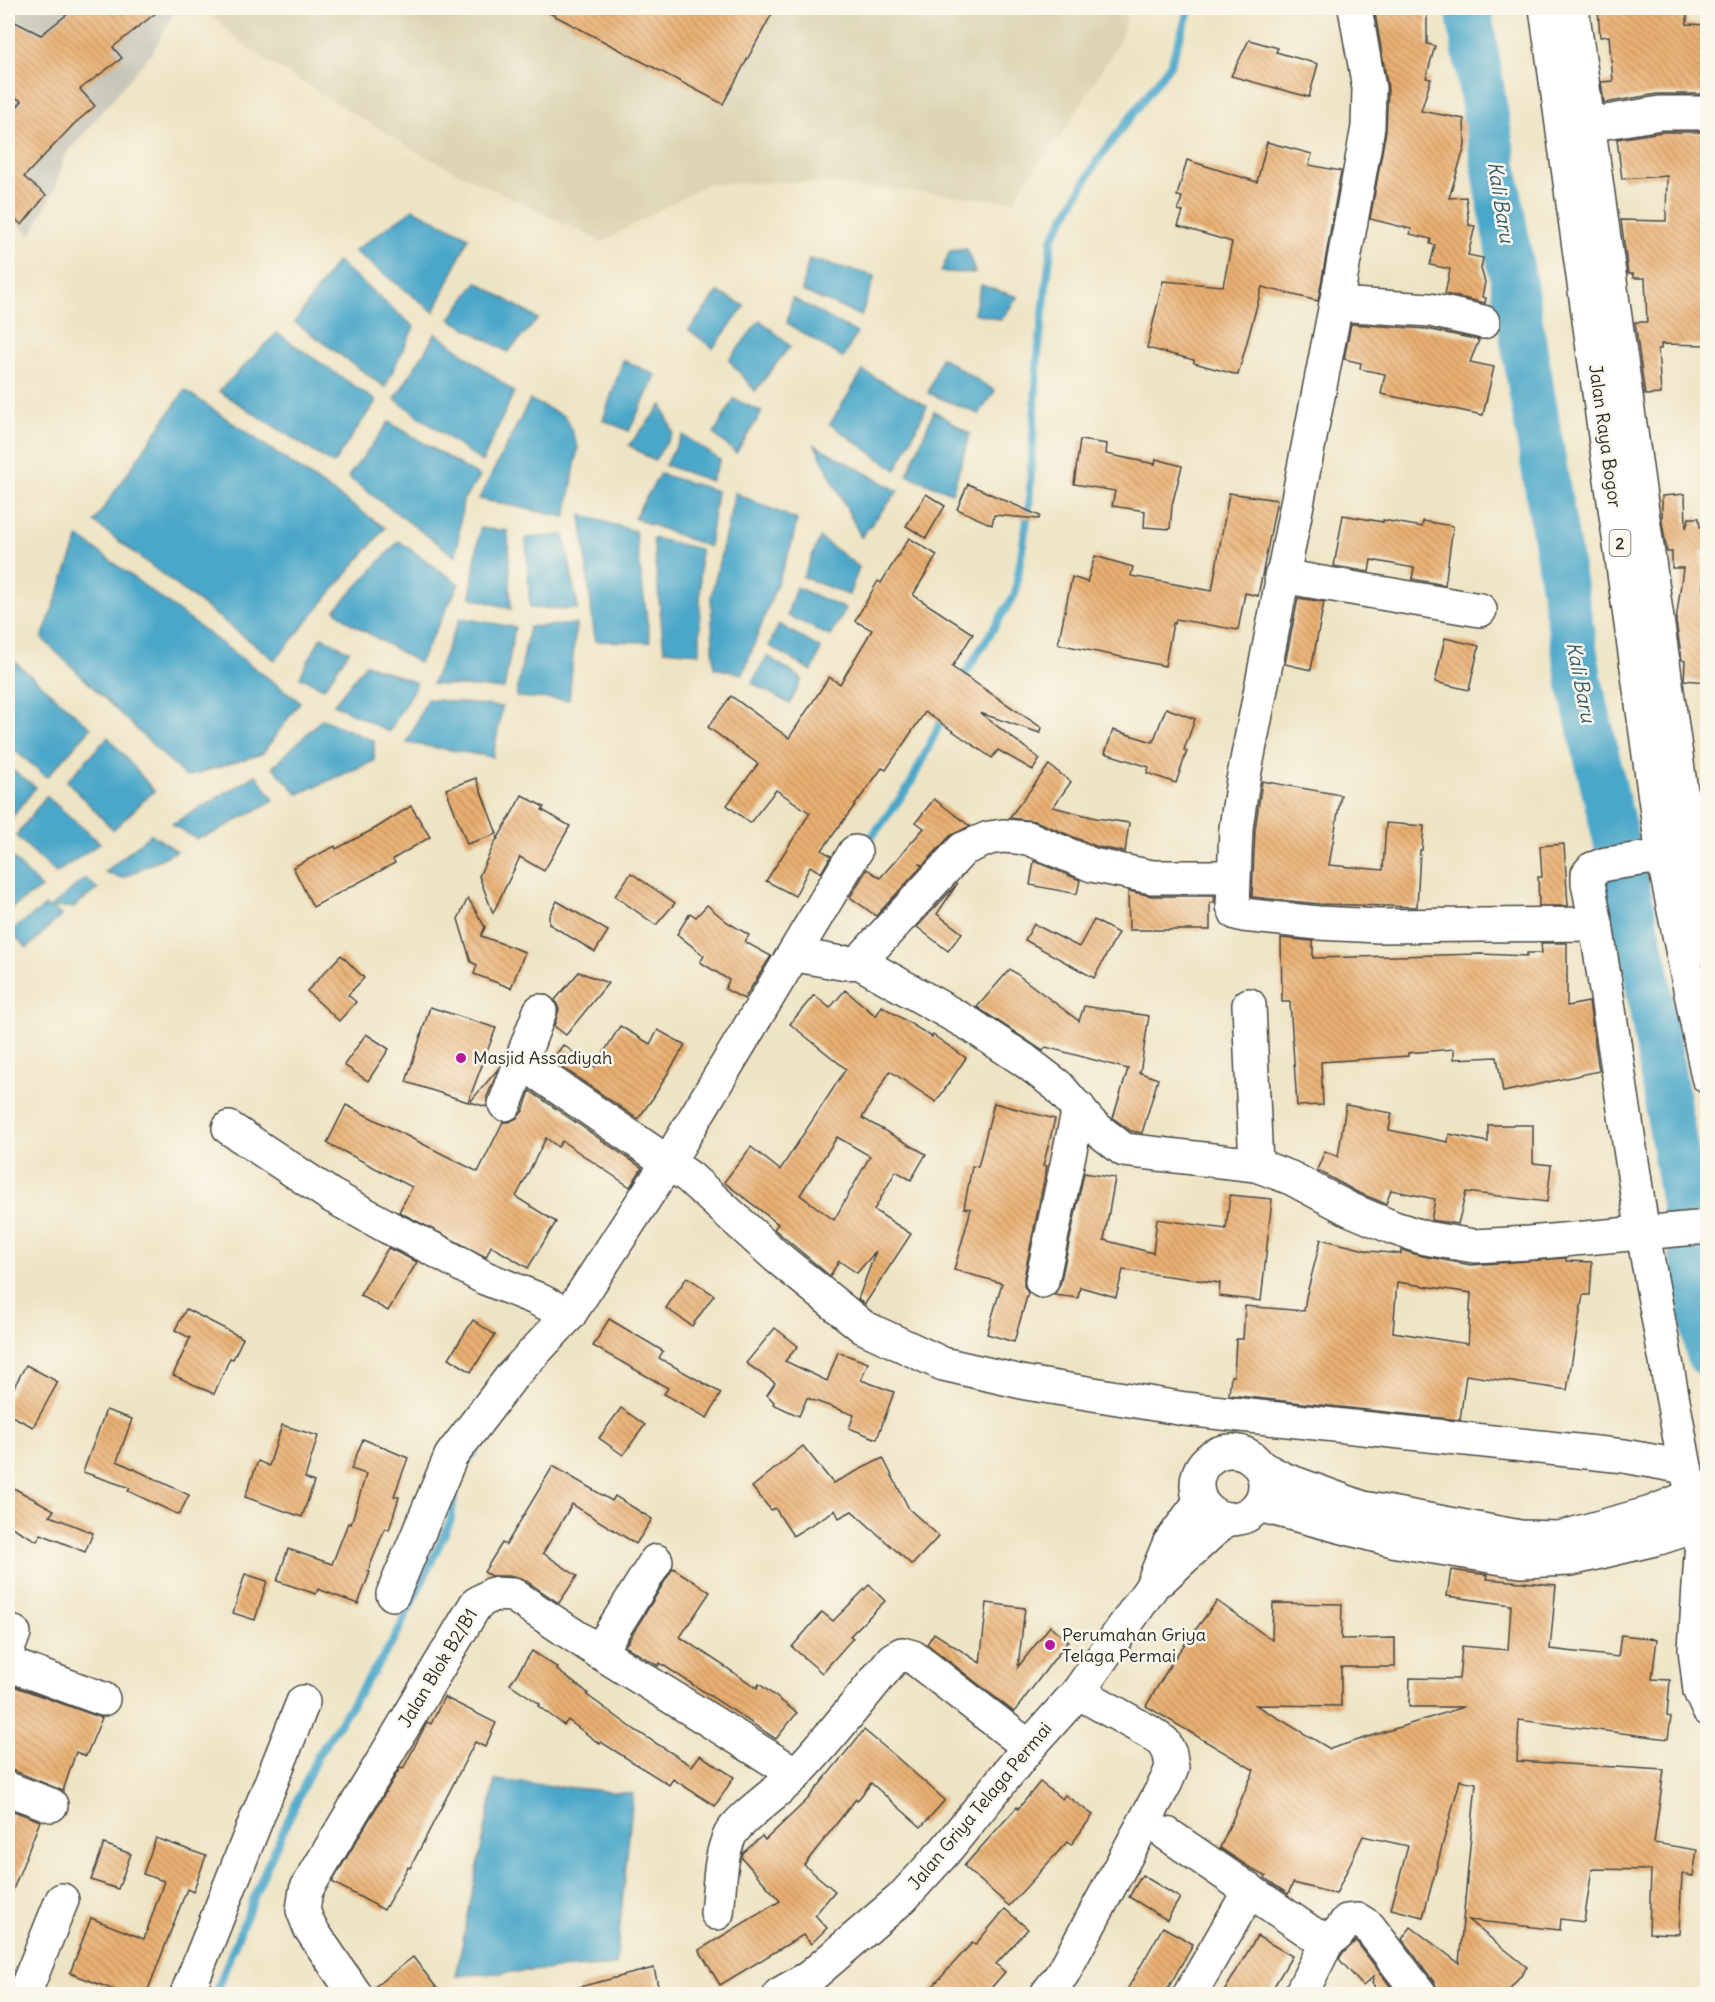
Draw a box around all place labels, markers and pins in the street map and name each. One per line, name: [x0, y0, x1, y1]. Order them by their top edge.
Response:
place label: Masjid Assadiyah: [473, 1046, 613, 1069]
marker: Masjid Assadiyah: [454, 1051, 468, 1065]
place label: Perumahan Griya Telaga Permai: [1062, 1623, 1206, 1667]
marker: Perumahan Griya Telaga Permai: [1043, 1638, 1057, 1652]

